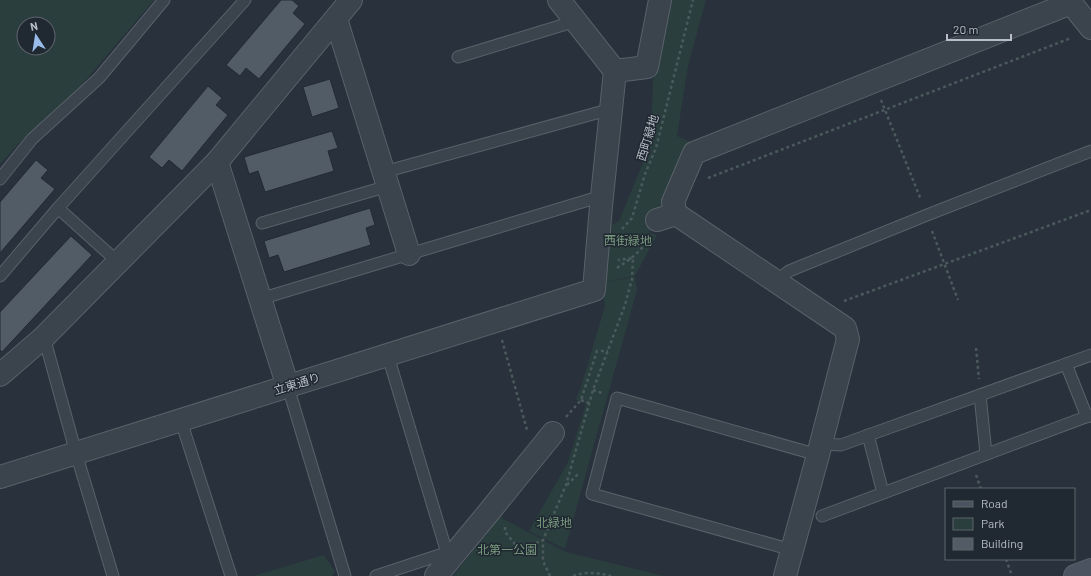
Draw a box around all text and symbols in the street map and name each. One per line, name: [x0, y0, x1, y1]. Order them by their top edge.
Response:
north arrow: [16, 16, 56, 56]
scale bar: [947, 16, 1011, 42]
text: N: [29, 19, 39, 33]
text: 20 m: [953, 22, 979, 36]
street label: 西町緑地: [633, 113, 661, 163]
park label: 西街緑地: [604, 233, 652, 247]
street label: 立東通り: [272, 369, 322, 397]
legend: [945, 488, 1075, 560]
text: Road: [981, 496, 1008, 510]
park label: 北緑地: [536, 515, 572, 529]
text: Park: [981, 516, 1005, 530]
text: Building: [981, 536, 1023, 550]
park label: 北第一公園: [477, 542, 537, 556]

